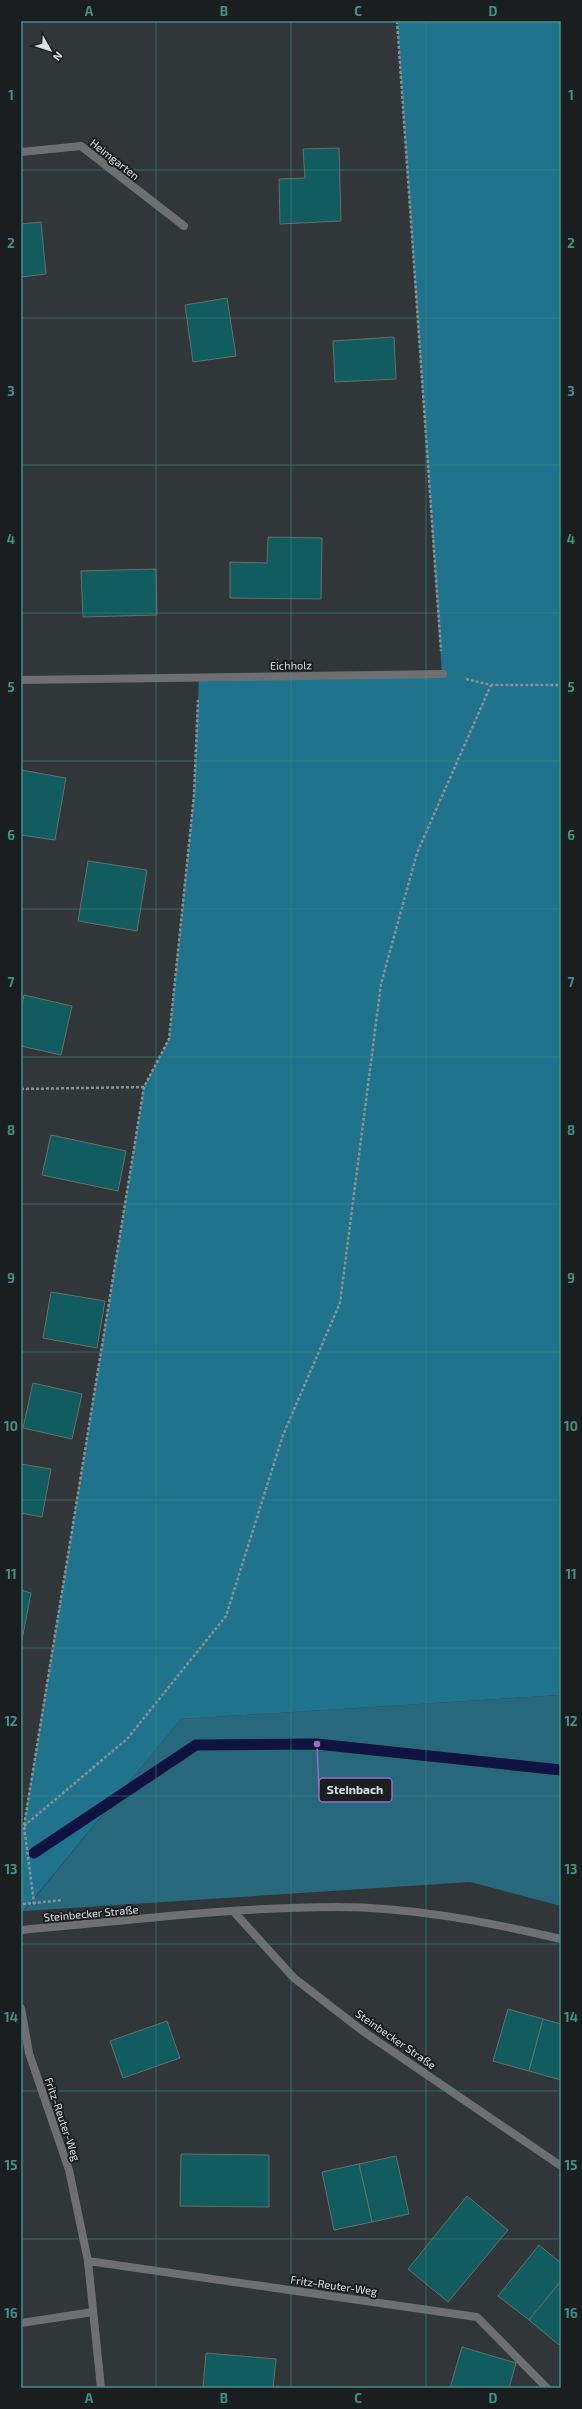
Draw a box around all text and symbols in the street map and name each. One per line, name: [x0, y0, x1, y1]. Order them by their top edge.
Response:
text: A: [85, 3, 94, 19]
text: B: [220, 3, 228, 19]
text: C: [354, 3, 362, 19]
text: D: [489, 3, 498, 19]
north arrow: [30, 30, 70, 70]
text: N: [51, 49, 66, 64]
text: 1: [8, 87, 14, 103]
text: 1: [568, 87, 574, 103]
street label: Heimgarten: [88, 136, 142, 182]
text: 2: [7, 235, 15, 251]
text: 2: [567, 235, 575, 251]
text: 3: [7, 383, 15, 399]
text: 3: [567, 383, 575, 399]
text: 4: [7, 531, 15, 547]
text: 4: [567, 531, 575, 547]
street label: Eichholz: [270, 658, 313, 672]
text: 5: [7, 679, 15, 695]
text: 5: [567, 679, 575, 695]
text: 6: [7, 827, 15, 843]
text: 6: [567, 827, 575, 843]
text: 7: [8, 974, 15, 990]
text: 7: [568, 974, 575, 990]
text: 8: [7, 1122, 15, 1138]
text: 8: [567, 1122, 575, 1138]
text: 9: [7, 1270, 15, 1286]
text: 9: [567, 1270, 575, 1286]
text: 10: [4, 1418, 18, 1434]
text: 10: [564, 1418, 578, 1434]
text: 11: [5, 1566, 17, 1582]
text: 11: [565, 1566, 577, 1582]
text: 12: [4, 1713, 18, 1729]
text: 12: [564, 1713, 578, 1729]
callout: Steinbach: [319, 1778, 392, 1802]
text: Steinbach: [327, 1782, 383, 1796]
text: 13: [5, 1861, 18, 1877]
text: 13: [565, 1861, 578, 1877]
street label: Steinbecker Straße: [43, 1902, 139, 1924]
street label: Steinbecker Straße: [353, 2006, 439, 2072]
text: 14: [4, 2009, 18, 2025]
text: 14: [564, 2009, 578, 2025]
street label: Fritz-Reuter-Weg: [43, 2076, 83, 2162]
text: 15: [5, 2157, 17, 2173]
text: 15: [565, 2157, 577, 2173]
street label: Fritz-Reuter-Weg: [290, 2272, 378, 2298]
text: 16: [4, 2305, 18, 2321]
text: 16: [564, 2305, 578, 2321]
text: A: [85, 2390, 94, 2406]
text: B: [220, 2390, 228, 2406]
text: C: [354, 2390, 362, 2406]
text: D: [489, 2390, 498, 2406]

